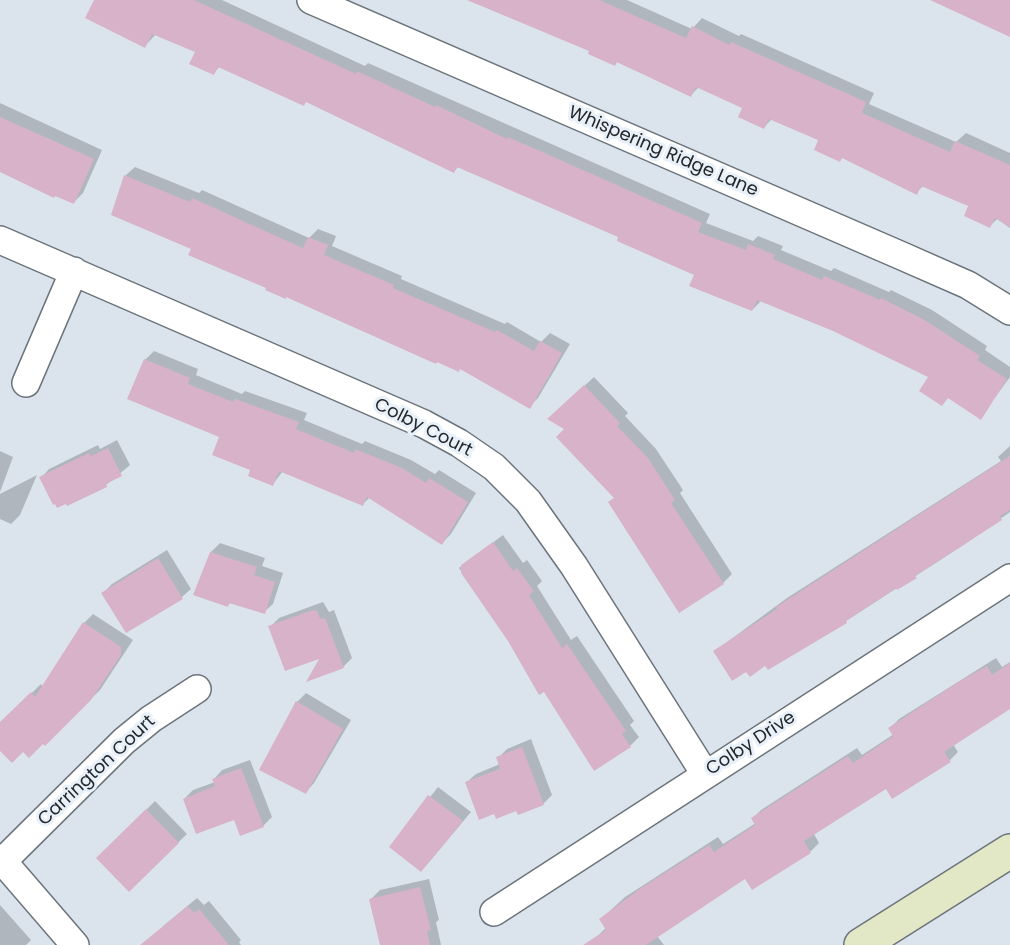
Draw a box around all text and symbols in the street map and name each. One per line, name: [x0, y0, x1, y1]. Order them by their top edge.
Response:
street label: Whispering Ridge Lane: [565, 102, 761, 202]
street label: Colby Court: [370, 394, 476, 462]
street label: Colby Drive: [702, 707, 800, 781]
street label: Carrington Court: [34, 711, 160, 831]

